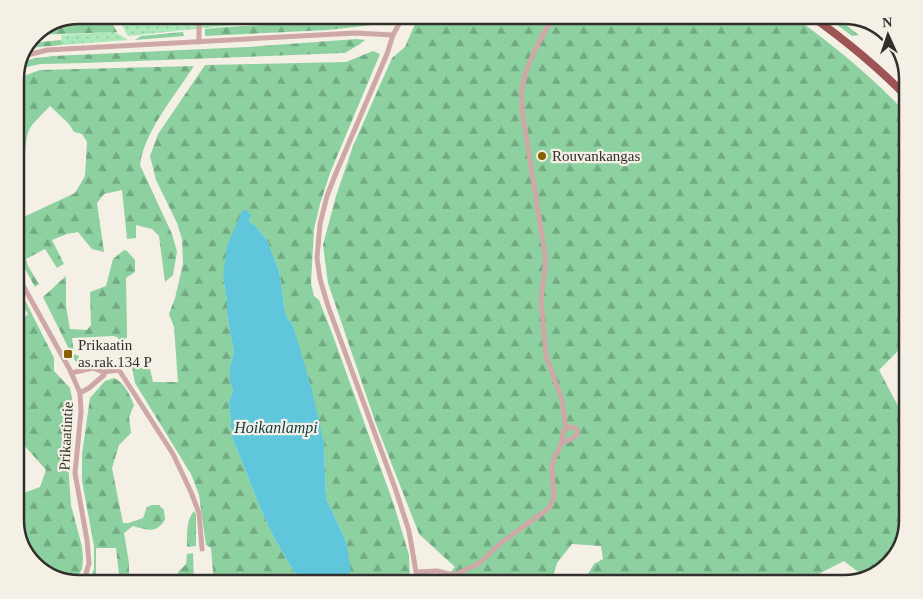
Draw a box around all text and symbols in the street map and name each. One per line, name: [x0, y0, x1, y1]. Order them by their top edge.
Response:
north arrow: [863, 10, 913, 60]
text: N: [882, 15, 893, 30]
place label: Rouvankangas: [552, 148, 640, 164]
marker: Rouvankangas: [536, 150, 548, 162]
place label: Prikaatin as.rak.134 P: [78, 337, 152, 370]
marker: Prikaatin as.rak.134 P: [62, 348, 74, 360]
street label: Prikaatintie: [56, 401, 76, 471]
water label: Hoikanlampi: [233, 419, 318, 437]

